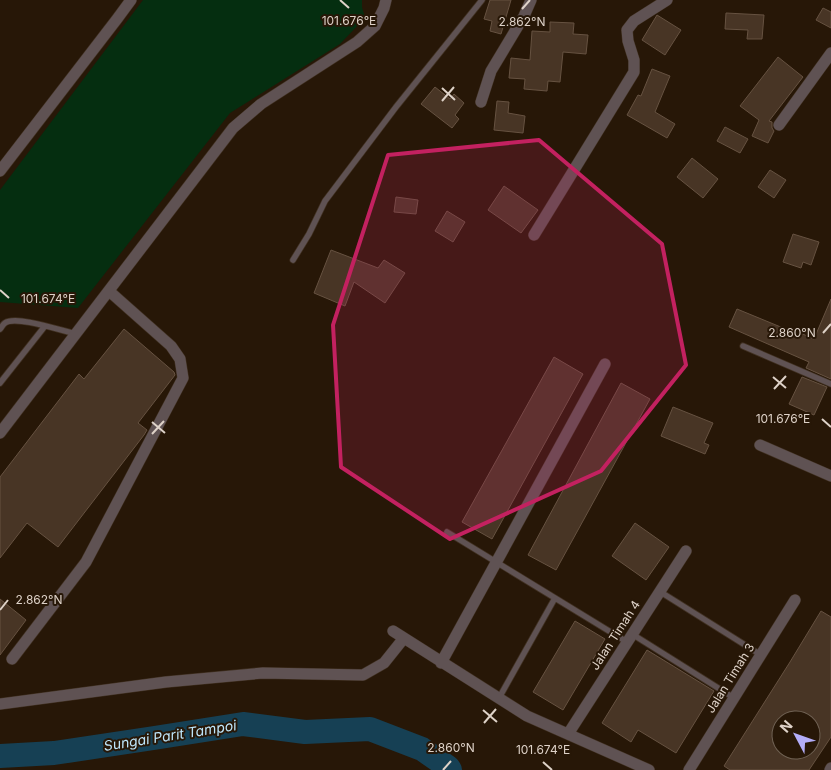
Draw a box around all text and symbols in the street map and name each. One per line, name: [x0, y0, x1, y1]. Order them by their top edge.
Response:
text: 101.676°E: [322, 13, 376, 28]
text: 2.862°N: [498, 14, 546, 29]
text: 101.674°E: [21, 291, 75, 306]
text: 2.860°N: [768, 325, 816, 340]
text: 101.676°E: [756, 411, 810, 426]
text: 2.862°N: [15, 592, 63, 607]
street label: Jalan Timah 4: [587, 597, 643, 673]
street label: Jalan Timah 3: [703, 640, 757, 716]
north arrow: [771, 710, 821, 760]
water label: Sungai Parit Tampoi: [102, 716, 238, 754]
text: N: [776, 717, 796, 736]
text: 2.860°N: [427, 740, 475, 755]
text: 101.674°E: [516, 742, 570, 757]

